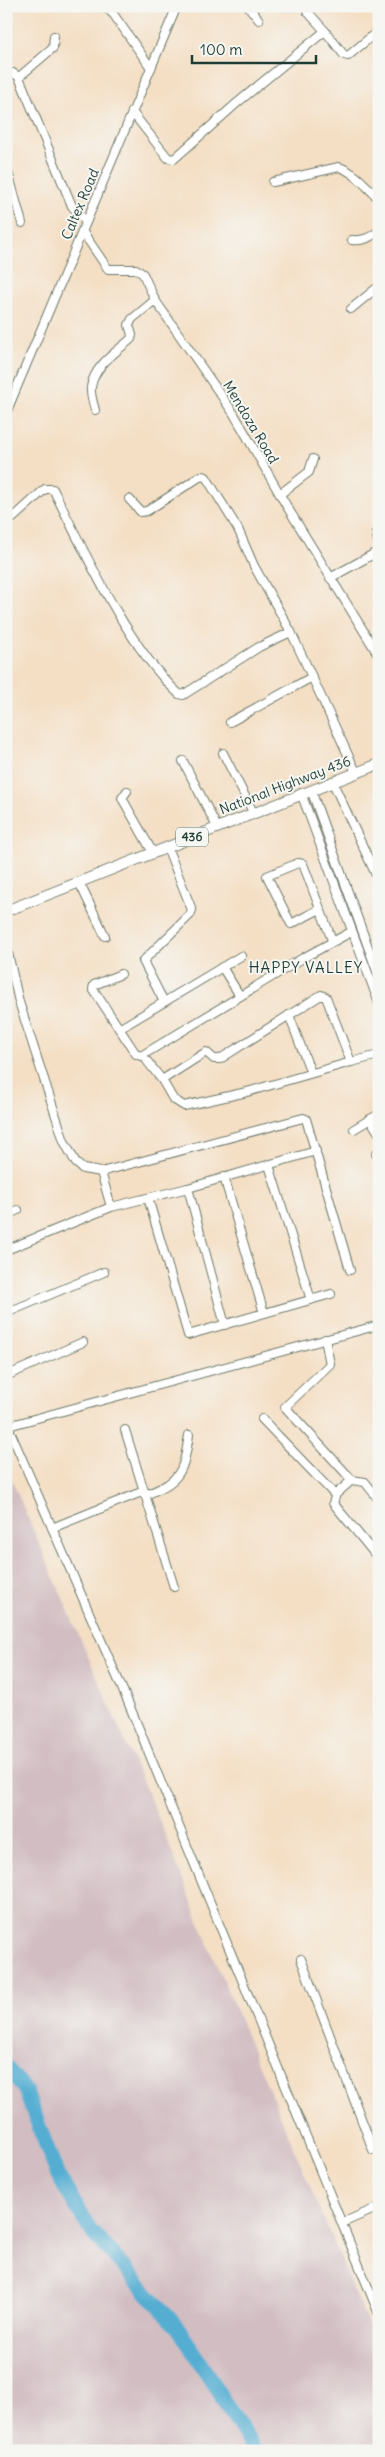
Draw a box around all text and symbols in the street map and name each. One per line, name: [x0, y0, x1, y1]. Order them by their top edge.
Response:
scale bar: [192, 32, 316, 64]
text: 100 m: [200, 40, 242, 59]
street label: Caltex Road: [57, 166, 103, 242]
street label: Mendoza Road: [219, 377, 283, 467]
street label: National Highway 436: [217, 752, 353, 818]
road number: 436: [176, 828, 208, 846]
district label: HAPPY VALLEY: [249, 958, 363, 977]

